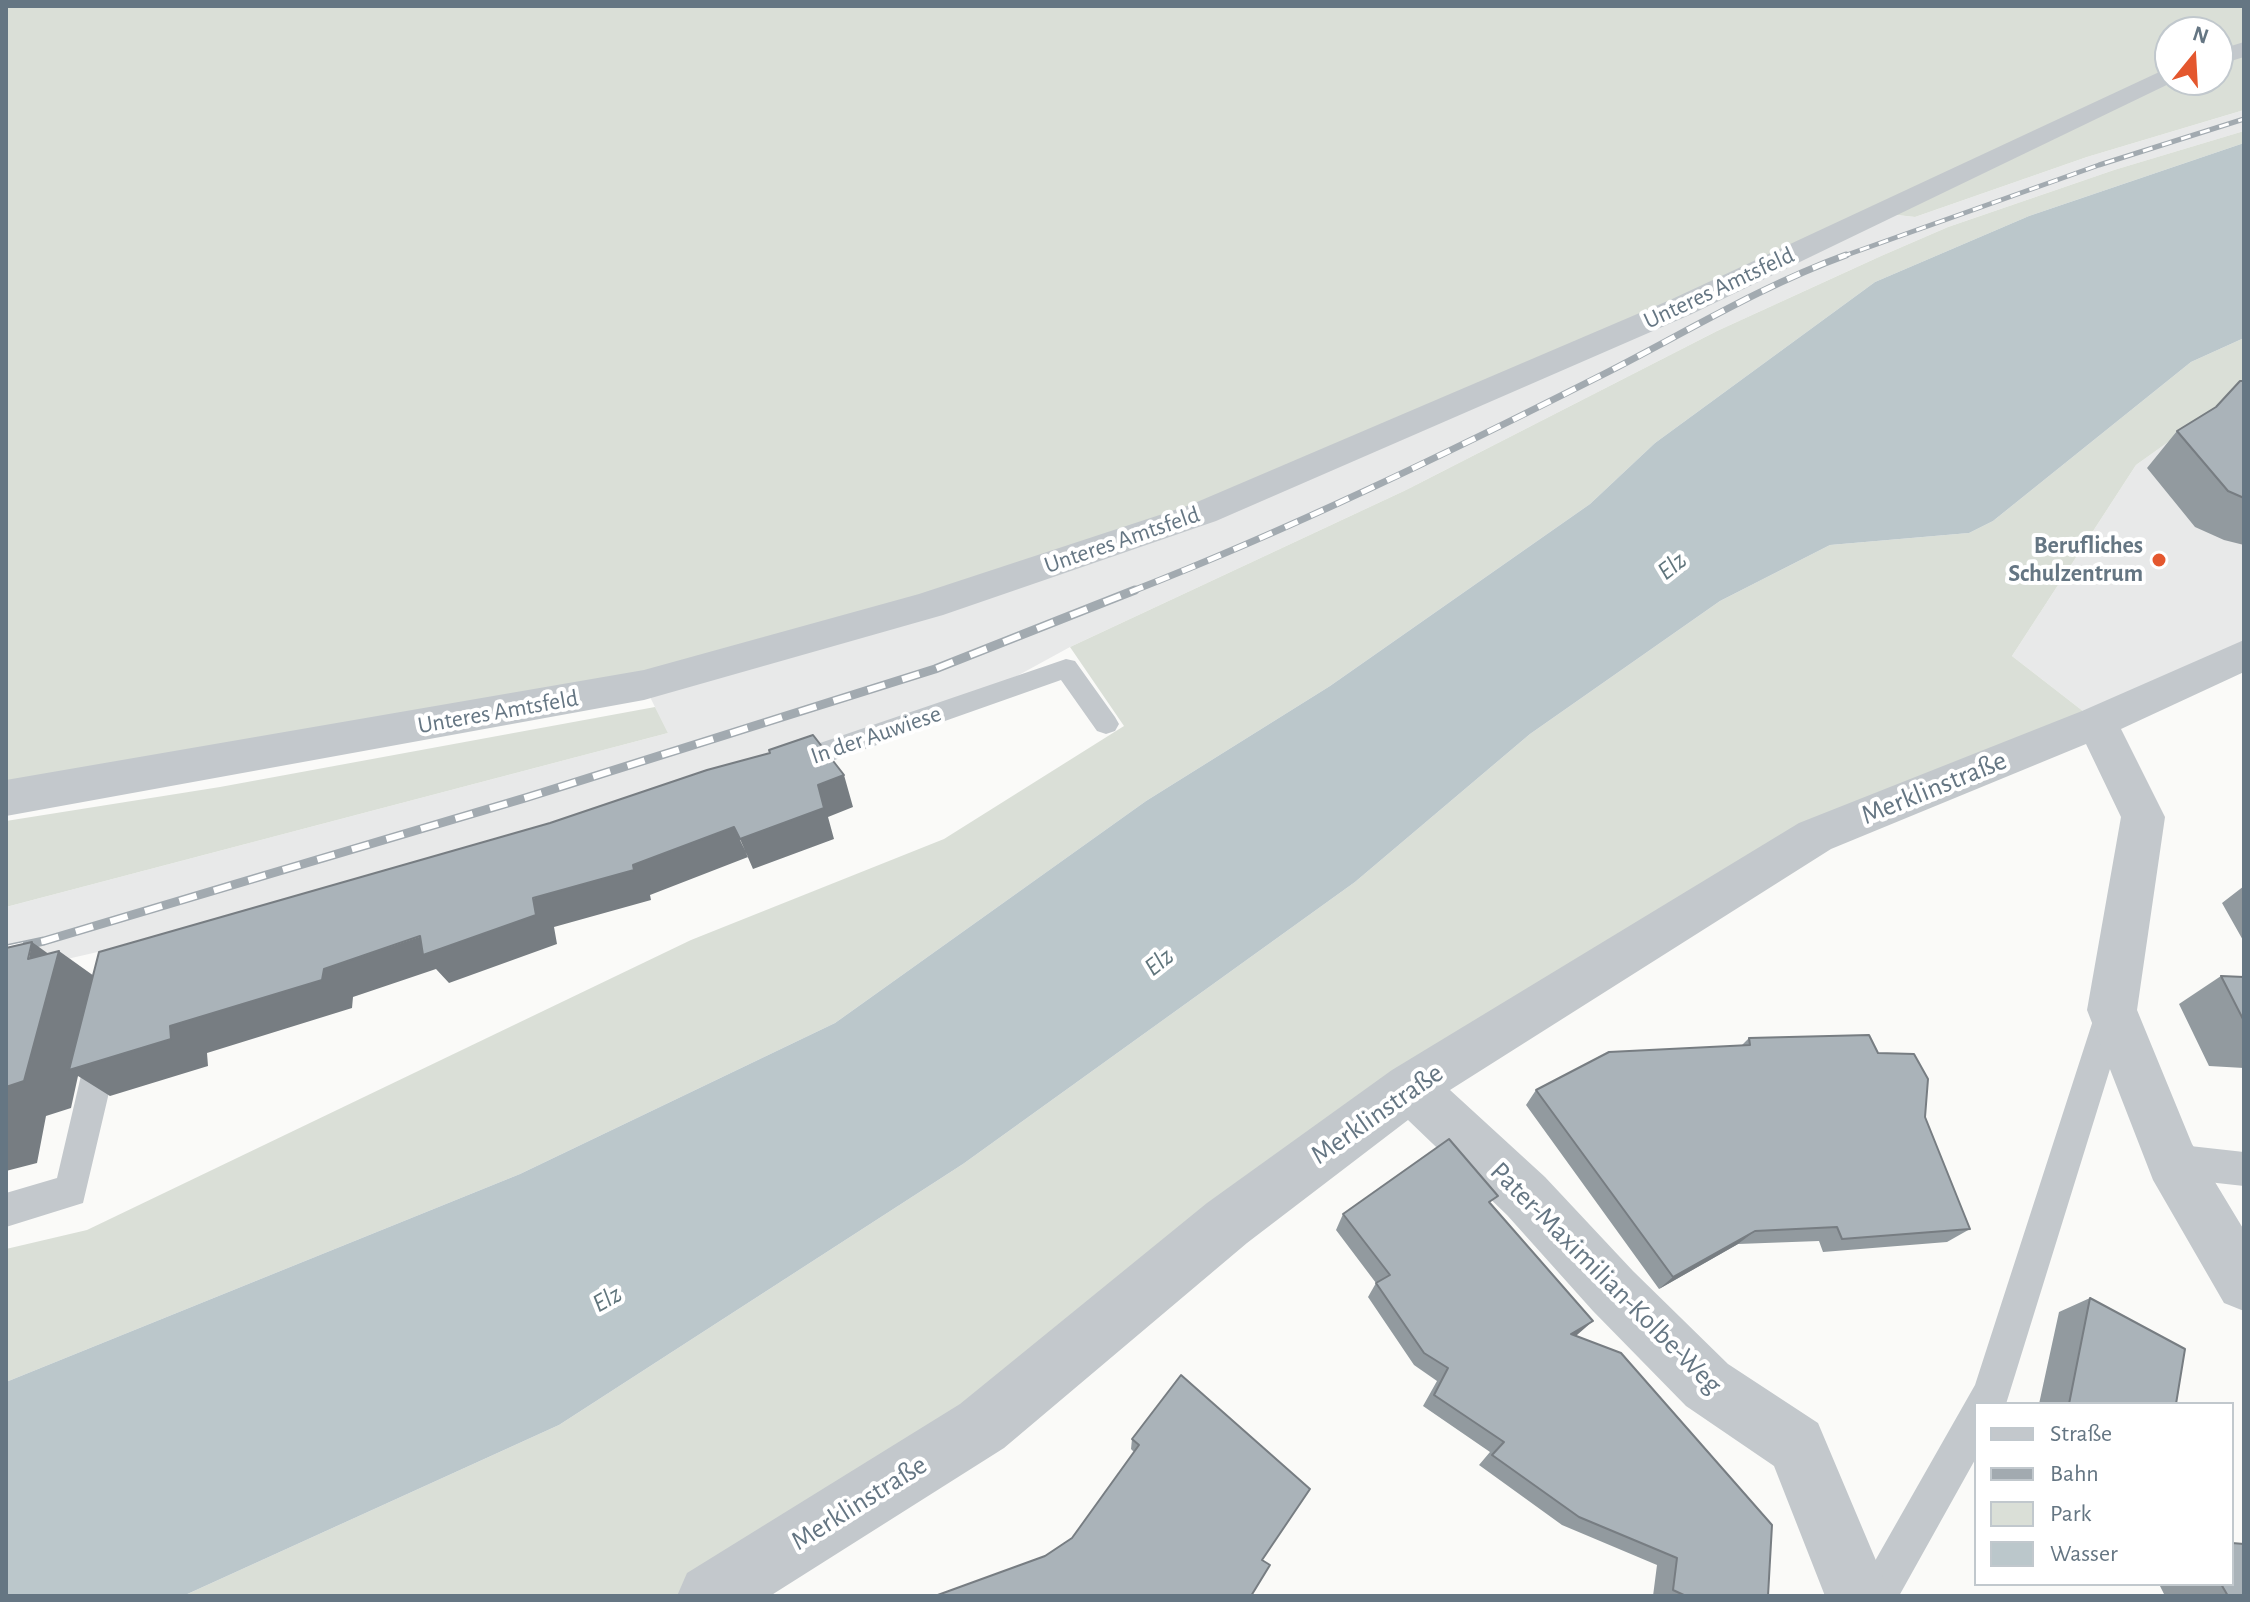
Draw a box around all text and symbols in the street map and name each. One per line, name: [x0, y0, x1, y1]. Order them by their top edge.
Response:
north arrow: [2154, 16, 2234, 96]
text: N: [2190, 22, 2211, 48]
street label: Unteres Amtsfeld: [1639, 241, 1799, 335]
street label: Unteres Amtsfeld: [1040, 500, 1204, 580]
place label: Berufliches Schulzentrum: [2008, 532, 2143, 588]
water label: Elz: [1651, 545, 1693, 587]
marker: Berufliches Schulzentrum: [2150, 551, 2168, 569]
street label: Unteres Amtsfeld: [415, 684, 581, 740]
street label: In der Auwiese: [807, 699, 945, 771]
street label: Merklinstraße: [1856, 744, 2012, 832]
water label: Elz: [1138, 941, 1180, 983]
street label: Merklinstraße: [1304, 1056, 1450, 1172]
street label: Pater-Maximilian-Kolbe-Weg: [1483, 1155, 1729, 1401]
water label: Elz: [587, 1278, 627, 1320]
legend: [1974, 1402, 2234, 1586]
text: Straße: [2050, 1422, 2112, 1446]
street label: Merklinstraße: [785, 1448, 933, 1558]
text: Bahn: [2050, 1462, 2099, 1486]
text: Park: [2050, 1502, 2091, 1526]
text: Wasser: [2050, 1542, 2118, 1566]

